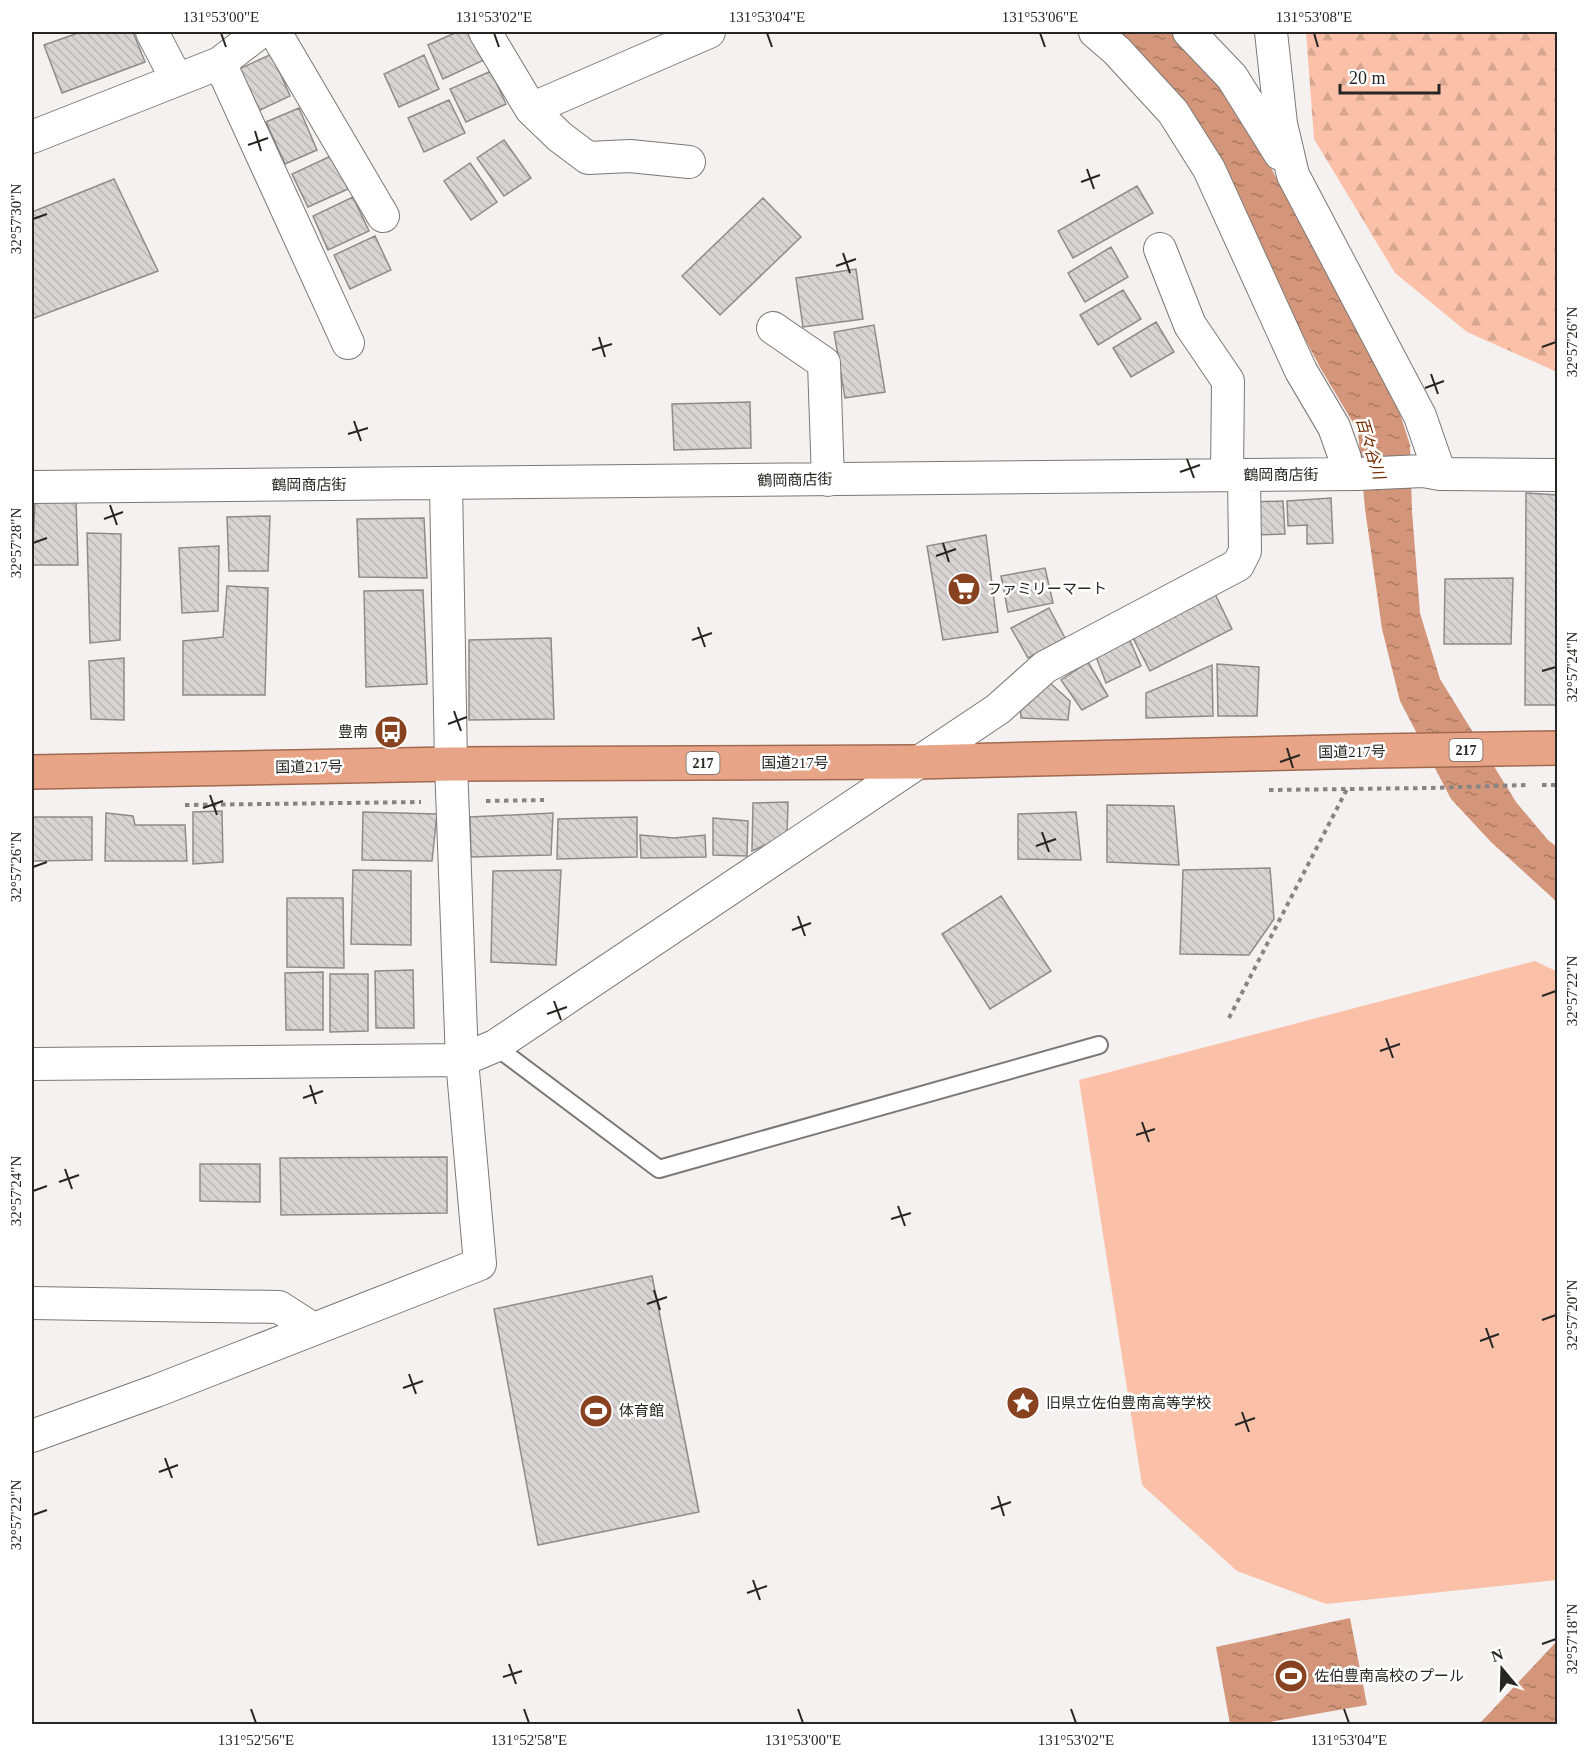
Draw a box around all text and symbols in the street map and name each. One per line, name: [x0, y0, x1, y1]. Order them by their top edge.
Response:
text: 131°53'00"E: [183, 9, 259, 25]
text: 131°53'02"E: [456, 9, 532, 25]
text: 131°53'04"E: [729, 9, 805, 25]
text: 131°53'06"E: [1002, 9, 1078, 25]
text: 131°53'08"E: [1276, 9, 1352, 25]
scale bar: [1340, 57, 1439, 95]
text: 20 m: [1349, 68, 1386, 88]
text: 32°57'30"N: [8, 184, 24, 254]
text: 32°57'26"N: [1564, 307, 1580, 377]
water label: 百々谷川: [1353, 415, 1389, 483]
street label: 鶴岡商店街: [1243, 467, 1319, 483]
street label: 鶴岡商店街: [757, 471, 833, 489]
street label: 鶴岡商店街: [271, 477, 347, 493]
text: 32°57'28"N: [8, 508, 24, 578]
supermarket icon: ファミリーマート: [946, 571, 982, 607]
place label: ファミリーマート: [987, 581, 1107, 597]
text: 32°57'24"N: [1564, 632, 1580, 702]
bus stop icon: 豊南: [373, 714, 409, 750]
place label: 豊南: [338, 724, 368, 740]
road number: 217: [1450, 739, 1482, 761]
street label: 国道217号: [1318, 743, 1386, 761]
road number: 217: [686, 752, 720, 774]
street label: 国道217号: [761, 755, 829, 771]
street label: 国道217号: [275, 758, 343, 776]
text: 32°57'26"N: [8, 832, 24, 902]
text: 32°57'22"N: [1564, 956, 1580, 1026]
text: 32°57'24"N: [8, 1156, 24, 1226]
text: 32°57'20"N: [1564, 1280, 1580, 1350]
place icon: 旧県立佐伯豊南高等学校: [1005, 1385, 1041, 1421]
sports icon: 体育館: [578, 1393, 614, 1429]
place label: 旧県立佐伯豊南高等学校: [1046, 1395, 1211, 1411]
place label: 体育館: [619, 1403, 664, 1419]
text: 32°57'22"N: [8, 1480, 24, 1550]
text: 32°57'18"N: [1564, 1604, 1580, 1674]
north arrow: [1472, 1639, 1532, 1699]
text: N: [1489, 1645, 1506, 1665]
sports icon: 佐伯豊南高校のプール: [1273, 1658, 1309, 1694]
place label: 佐伯豊南高校のプール: [1314, 1668, 1464, 1684]
text: 131°52'56"E: [218, 1732, 294, 1748]
text: 131°52'58"E: [491, 1732, 567, 1748]
text: 131°53'00"E: [765, 1732, 841, 1748]
text: 131°53'02"E: [1038, 1732, 1114, 1748]
text: 131°53'04"E: [1311, 1732, 1387, 1748]

